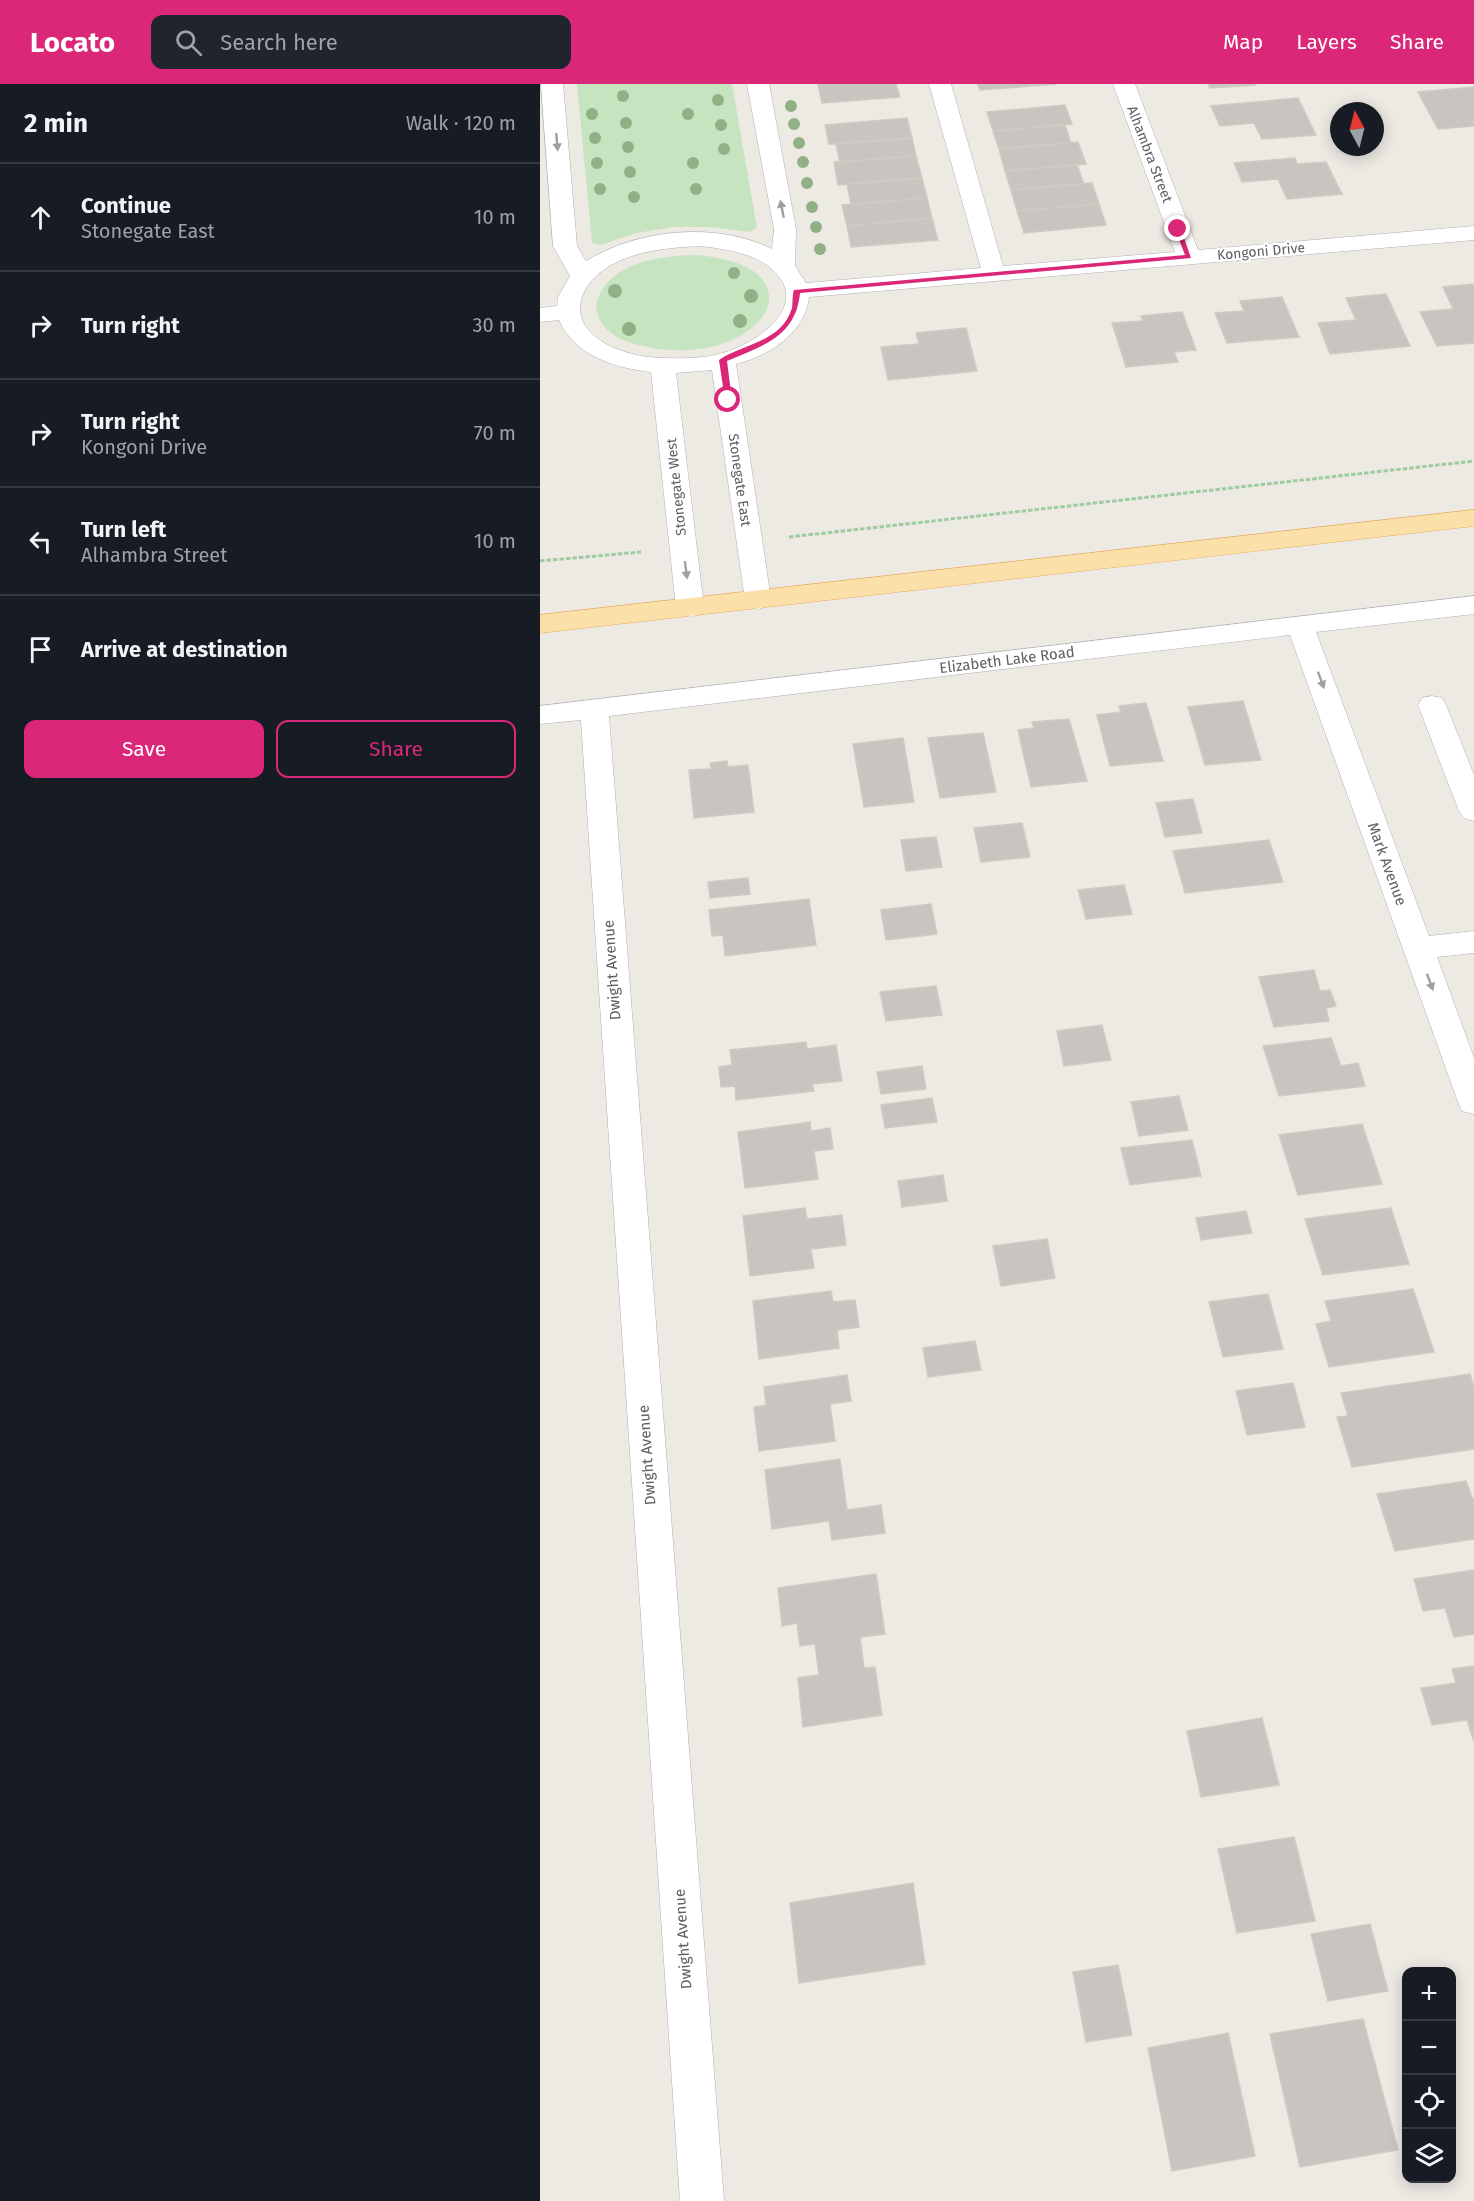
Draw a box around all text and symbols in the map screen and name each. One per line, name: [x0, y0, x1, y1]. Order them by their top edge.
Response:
search box: [151, 15, 571, 69]
text: Locato: [30, 26, 115, 59]
icon: search: [172, 26, 205, 59]
text: Search here: [220, 29, 338, 56]
text: Map: [1223, 29, 1263, 55]
text: Layers: [1296, 29, 1357, 55]
text: Share: [1390, 29, 1444, 55]
north arrow: [1330, 102, 1384, 156]
street label: Alhambra Street: [1123, 103, 1176, 206]
text: 2 min: [24, 108, 88, 139]
text: Walk · 120 m: [406, 111, 516, 135]
one-way arrow: [552, 133, 562, 152]
text: Continue: [81, 192, 171, 219]
one-way arrow: [777, 200, 786, 219]
icon: ahead: [24, 201, 57, 234]
text: 10 m: [474, 205, 516, 229]
route end: [1164, 215, 1190, 241]
text: Stonegate East: [81, 219, 215, 243]
street label: Kongoni Drive: [1216, 239, 1306, 264]
icon: right: [24, 309, 57, 342]
text: Turn right: [81, 312, 180, 339]
text: 30 m: [472, 313, 516, 337]
route start: [714, 386, 740, 412]
text: Turn right: [81, 408, 180, 435]
icon: right: [24, 417, 57, 450]
text: 70 m: [474, 421, 516, 445]
street label: Stonegate East: [725, 432, 755, 529]
text: Kongoni Drive: [81, 435, 207, 459]
street label: Stonegate West: [663, 436, 690, 537]
text: Turn left: [81, 516, 166, 543]
icon: left: [24, 525, 57, 558]
text: 10 m: [474, 529, 516, 553]
text: Alhambra Street: [81, 543, 227, 567]
one-way arrow: [681, 560, 691, 579]
icon: arrive: [24, 633, 57, 666]
text: Arrive at destination: [81, 636, 288, 663]
street label: Elizabeth Lake Road: [938, 643, 1076, 677]
one-way arrow: [1316, 671, 1326, 689]
button: Save: [24, 720, 264, 778]
button: Share: [276, 720, 516, 778]
street label: Mark Avenue: [1364, 820, 1410, 908]
street label: Dwight Avenue: [600, 919, 624, 1021]
one-way arrow: [1426, 973, 1436, 991]
street label: Dwight Avenue: [635, 1404, 659, 1506]
street label: Dwight Avenue: [671, 1888, 695, 1990]
map controls: [1402, 1967, 1456, 2183]
button: +: [1402, 1967, 1456, 2021]
button: −: [1402, 2021, 1456, 2075]
button: locate: [1402, 2075, 1456, 2129]
button: layers: [1402, 2129, 1456, 2183]

